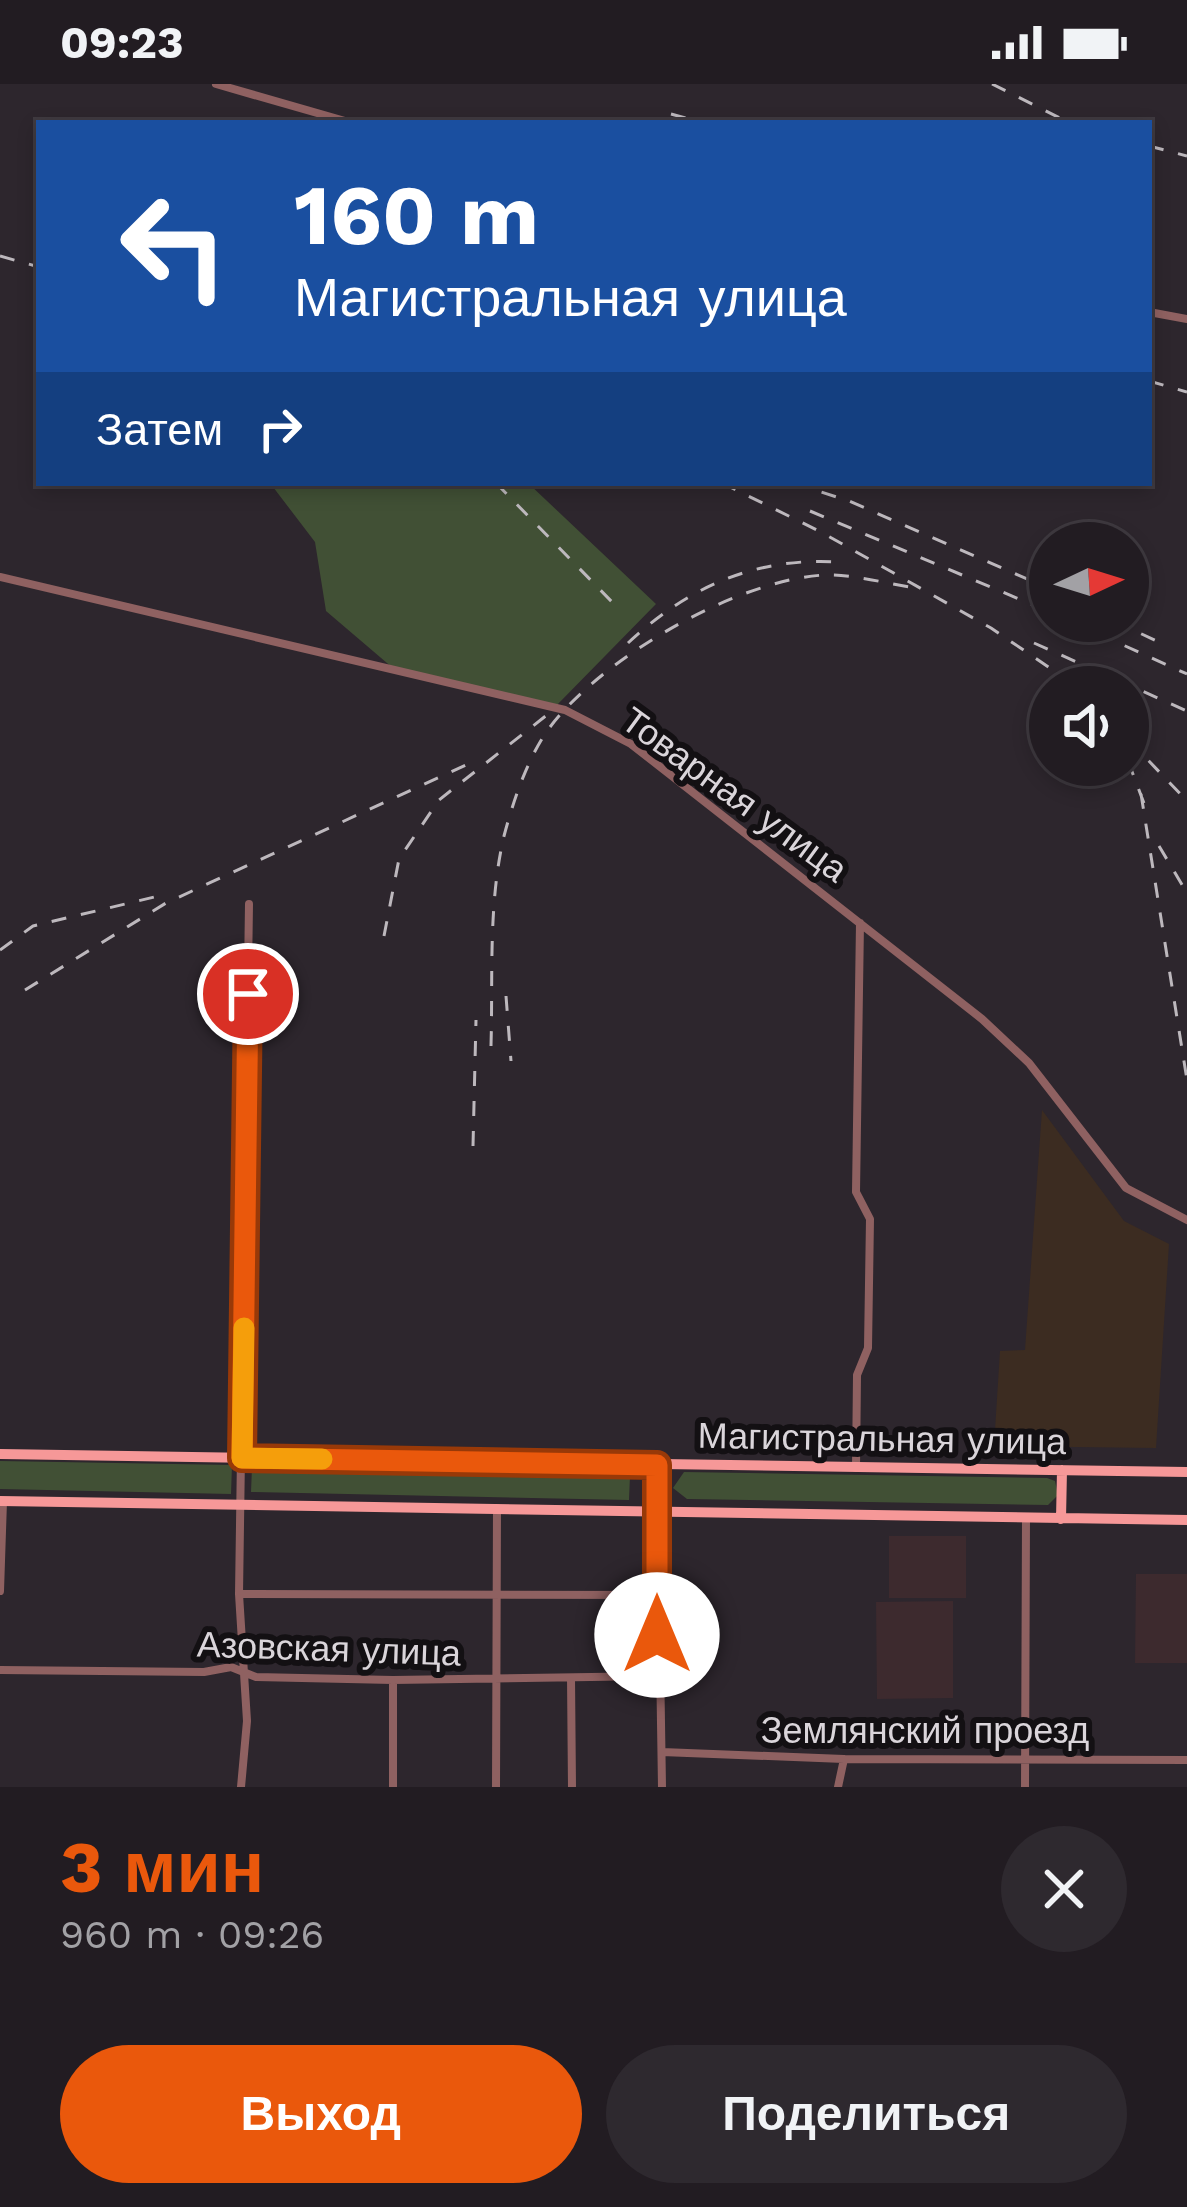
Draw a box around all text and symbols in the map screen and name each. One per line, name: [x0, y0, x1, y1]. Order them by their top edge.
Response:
text: 09:23: [60, 16, 184, 69]
text: 160 m: [294, 166, 539, 264]
icon: left: [96, 168, 252, 324]
text: Магистральная улица: [294, 266, 847, 329]
icon: right: [247, 396, 313, 462]
text: Затем: [96, 403, 223, 456]
north arrow: [1029, 522, 1149, 642]
map controls: [1029, 522, 1149, 786]
button: sound: [1029, 666, 1149, 786]
street label: Товарная улица: [613, 699, 856, 891]
pin: [197, 943, 299, 1045]
icon: arrive: [215, 961, 281, 1027]
street label: Магистральная улица: [697, 1415, 1068, 1463]
position arrow: [594, 1572, 720, 1698]
street label: Азовская улица: [196, 1623, 463, 1675]
street label: Землянский проезд: [761, 1710, 1089, 1752]
text: 3 мин: [60, 1825, 264, 1909]
button: close: [1001, 1826, 1127, 1952]
text: 960 m · 09:26: [60, 1912, 324, 1957]
button: Выход: [60, 2045, 582, 2183]
button: Поделиться: [606, 2045, 1127, 2183]

